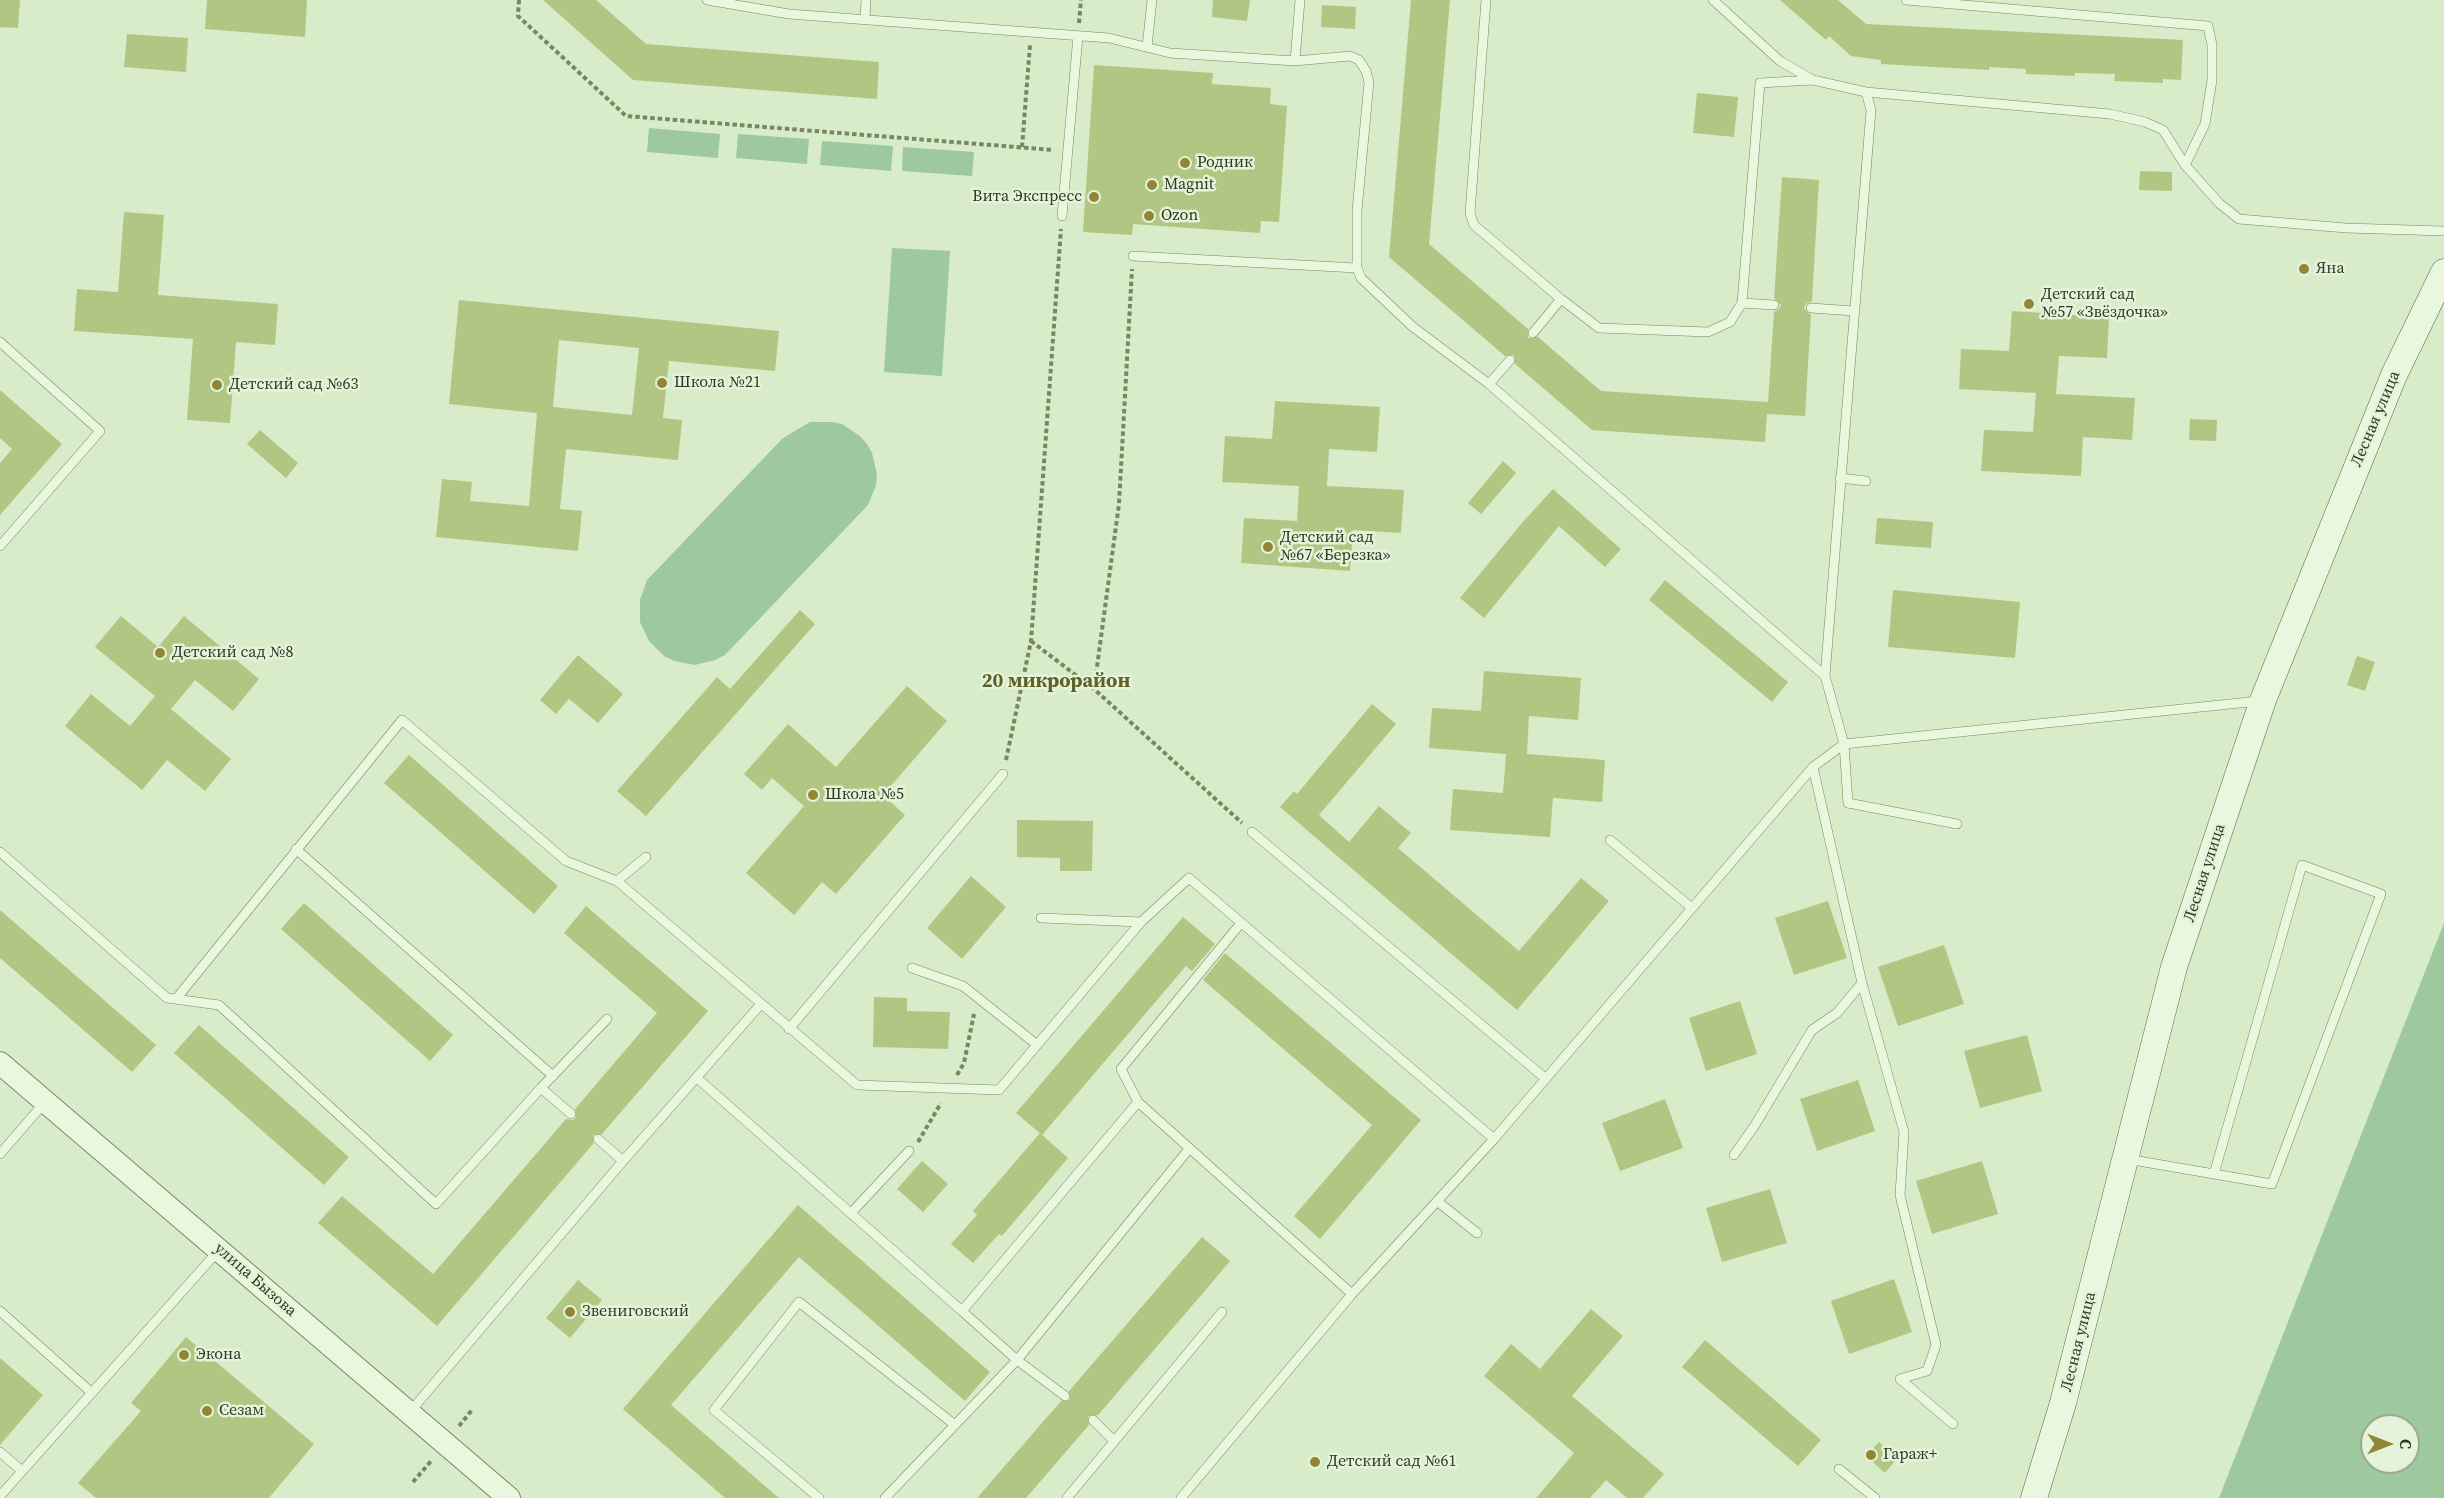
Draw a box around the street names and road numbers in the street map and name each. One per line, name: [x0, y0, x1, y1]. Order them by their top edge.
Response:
street label: Лесная улица: [2347, 368, 2405, 470]
street label: Лесная улица: [2180, 821, 2230, 925]
street label: улица Бызова: [210, 1239, 300, 1321]
street label: Лесная улица: [2057, 1290, 2101, 1394]

